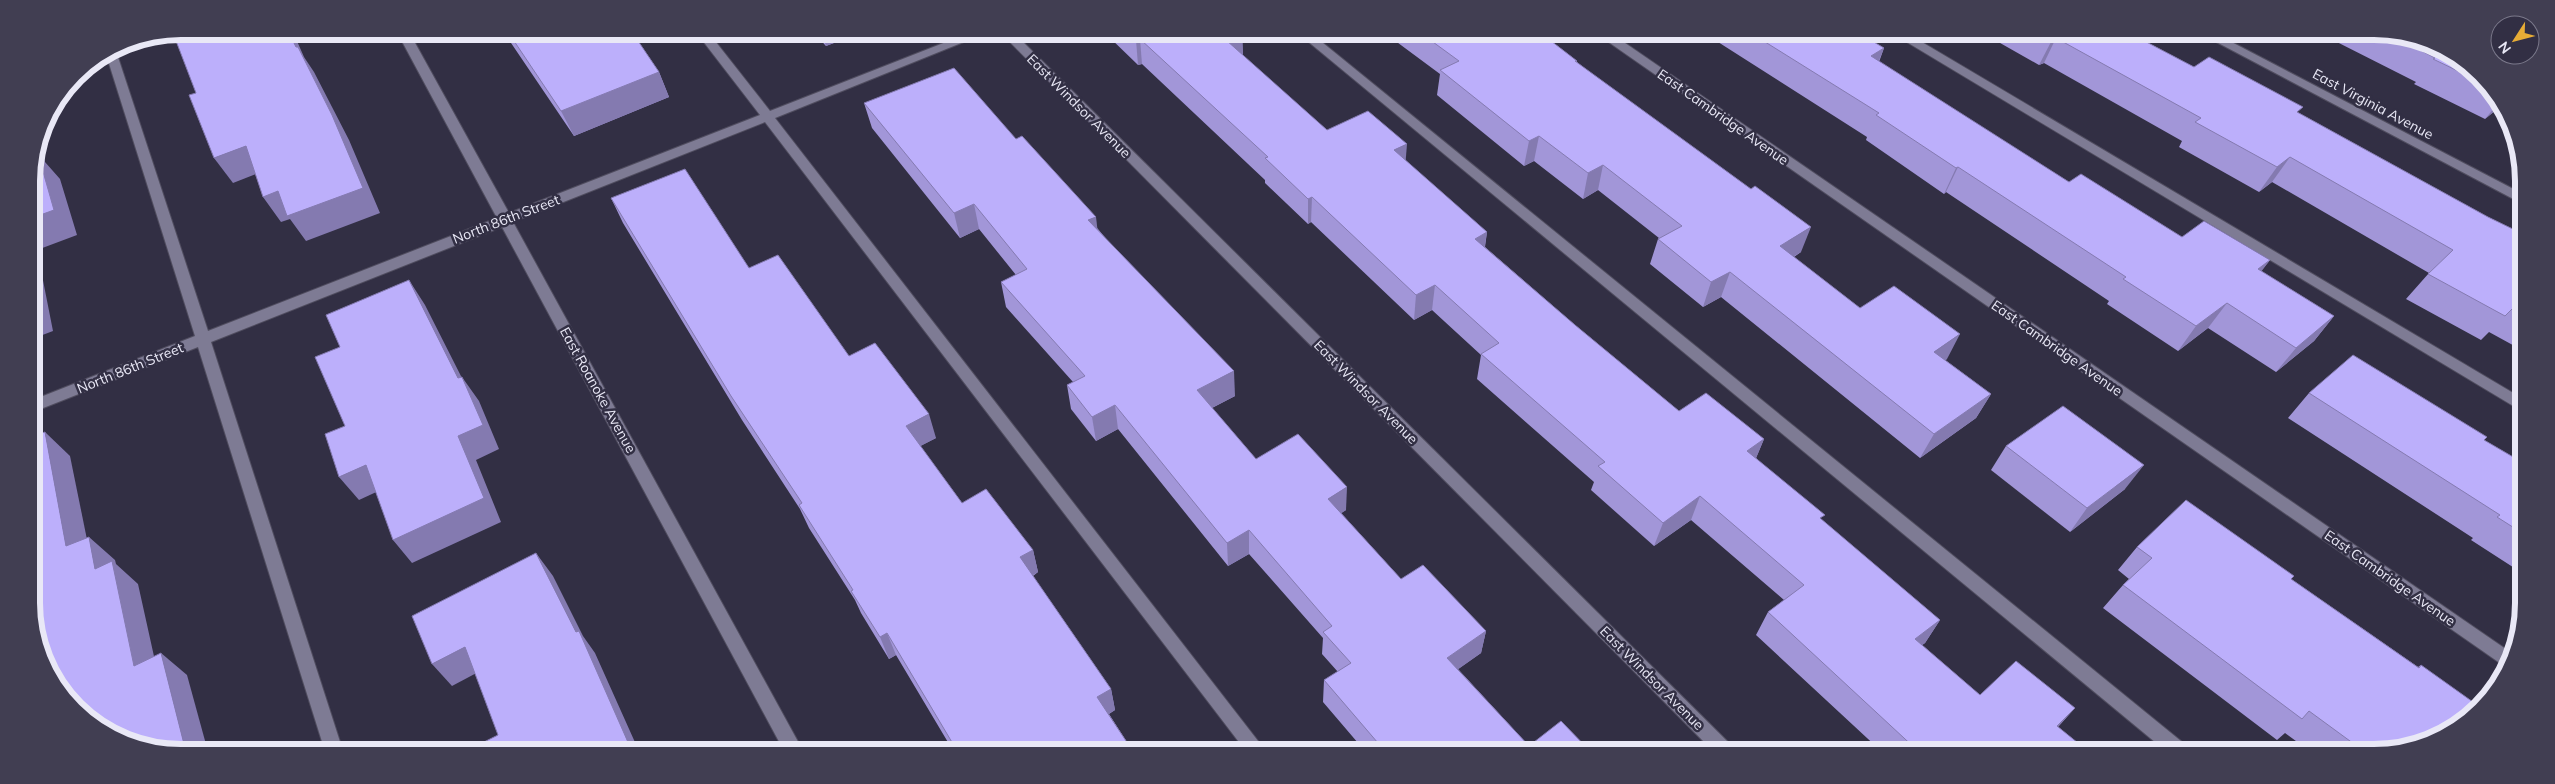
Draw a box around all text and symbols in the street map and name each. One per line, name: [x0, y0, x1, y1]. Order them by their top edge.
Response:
north arrow: [2490, 15, 2540, 65]
text: N: [2494, 38, 2515, 57]
street label: East Windsor Avenue: [1023, 50, 1135, 162]
street label: East Cambridge Avenue: [1654, 65, 1792, 169]
street label: East Virginia Avenue: [2310, 65, 2436, 143]
street label: North 86th Street: [450, 190, 562, 248]
street label: East Cambridge Avenue: [1988, 296, 2126, 400]
street label: East Roanoke Avenue: [556, 324, 640, 456]
street label: East Windsor Avenue: [1310, 336, 1422, 448]
street label: North 86th Street: [74, 338, 186, 397]
street label: East Cambridge Avenue: [2321, 526, 2459, 630]
street label: East Windsor Avenue: [1596, 622, 1708, 734]

